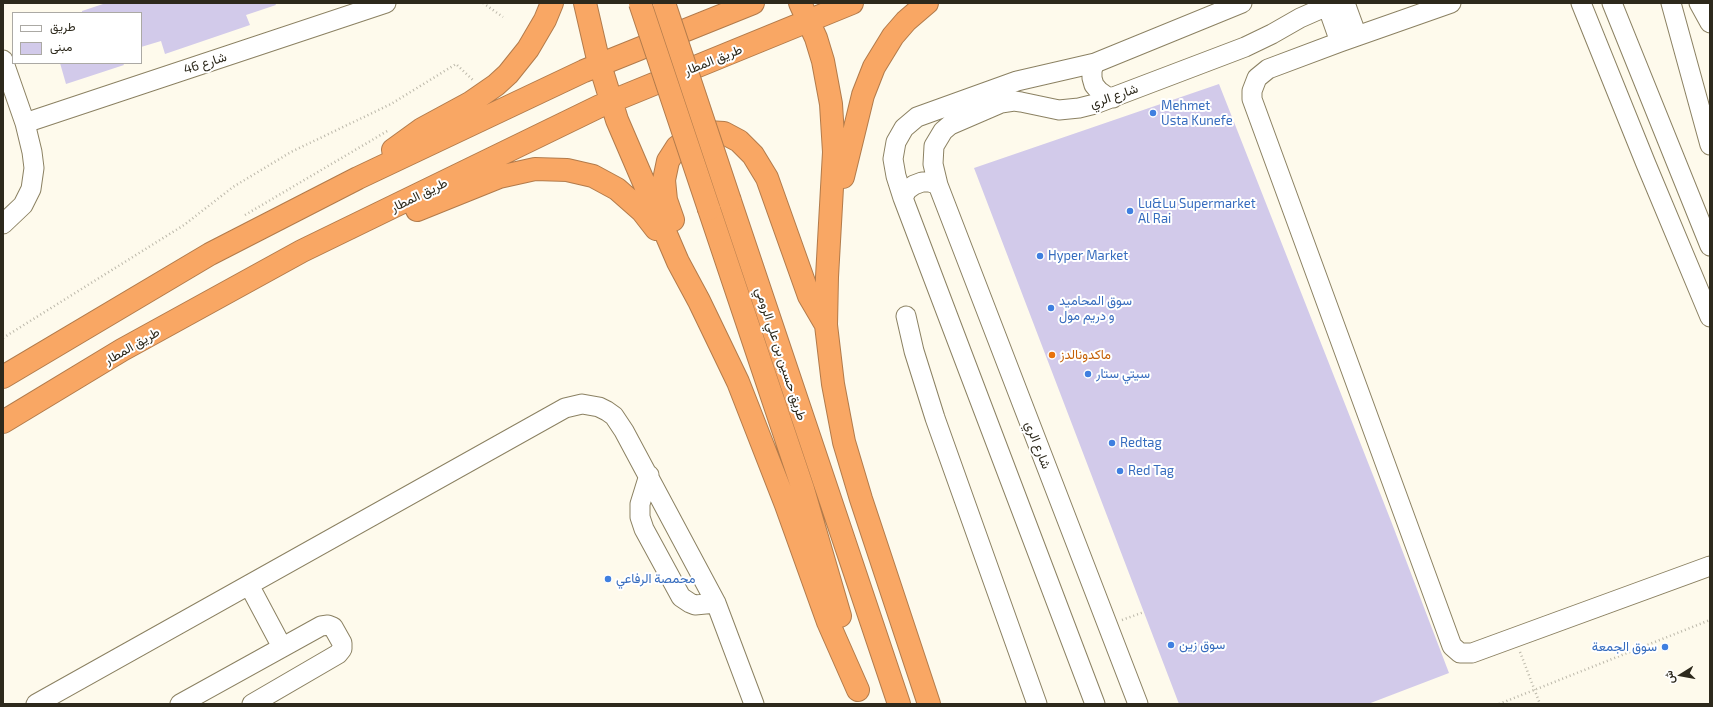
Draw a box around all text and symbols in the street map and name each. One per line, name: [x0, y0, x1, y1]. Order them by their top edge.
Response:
legend: [12, 12, 142, 64]
text: طريق: [50, 19, 75, 33]
text: مبنى: [50, 39, 72, 53]
street label: طريق المطار: [682, 41, 744, 79]
street label: شارع 46: [181, 49, 229, 77]
street label: شارع الري: [1088, 80, 1140, 112]
place label: Mehmet Usta Kunefe: [1161, 98, 1233, 129]
marker: Mehmet Usta Kunefe: [1148, 108, 1158, 118]
street label: طريق المطار: [388, 175, 450, 215]
place label: Lu&Lu Supermarket Al Rai: [1138, 196, 1256, 227]
marker: Lu&Lu Supermarket Al Rai: [1125, 206, 1135, 216]
place label: Hyper Market: [1048, 248, 1128, 264]
marker: Hyper Market: [1035, 251, 1045, 261]
street label: طريق حسين بن علي الرومي: [752, 286, 810, 422]
place label: سوق المحاميد و دريم مول: [1059, 293, 1132, 324]
marker: سوق المحاميد و دريم مول: [1046, 303, 1056, 313]
street label: طريق المطار: [102, 324, 162, 368]
place label: ماكدونالدز: [1060, 347, 1111, 363]
marker: ماكدونالدز: [1047, 350, 1057, 360]
place label: سيتي ستار: [1096, 366, 1150, 382]
marker: سيتي ستار: [1083, 369, 1093, 379]
street label: شارع الري: [1022, 419, 1054, 471]
place label: Redtag: [1120, 435, 1162, 451]
marker: Redtag: [1107, 438, 1117, 448]
place label: Red Tag: [1128, 463, 1174, 479]
marker: Red Tag: [1115, 466, 1125, 476]
place label: محمصة الرفاعي: [616, 571, 696, 587]
marker: محمصة الرفاعي: [603, 574, 613, 584]
place label: سوق زين: [1179, 637, 1225, 653]
place label: سوق الجمعة: [1592, 639, 1657, 655]
marker: سوق زين: [1166, 640, 1176, 650]
marker: سوق الجمعة: [1660, 642, 1670, 652]
north arrow: [1661, 655, 1701, 695]
text: ش: [1661, 670, 1676, 685]

